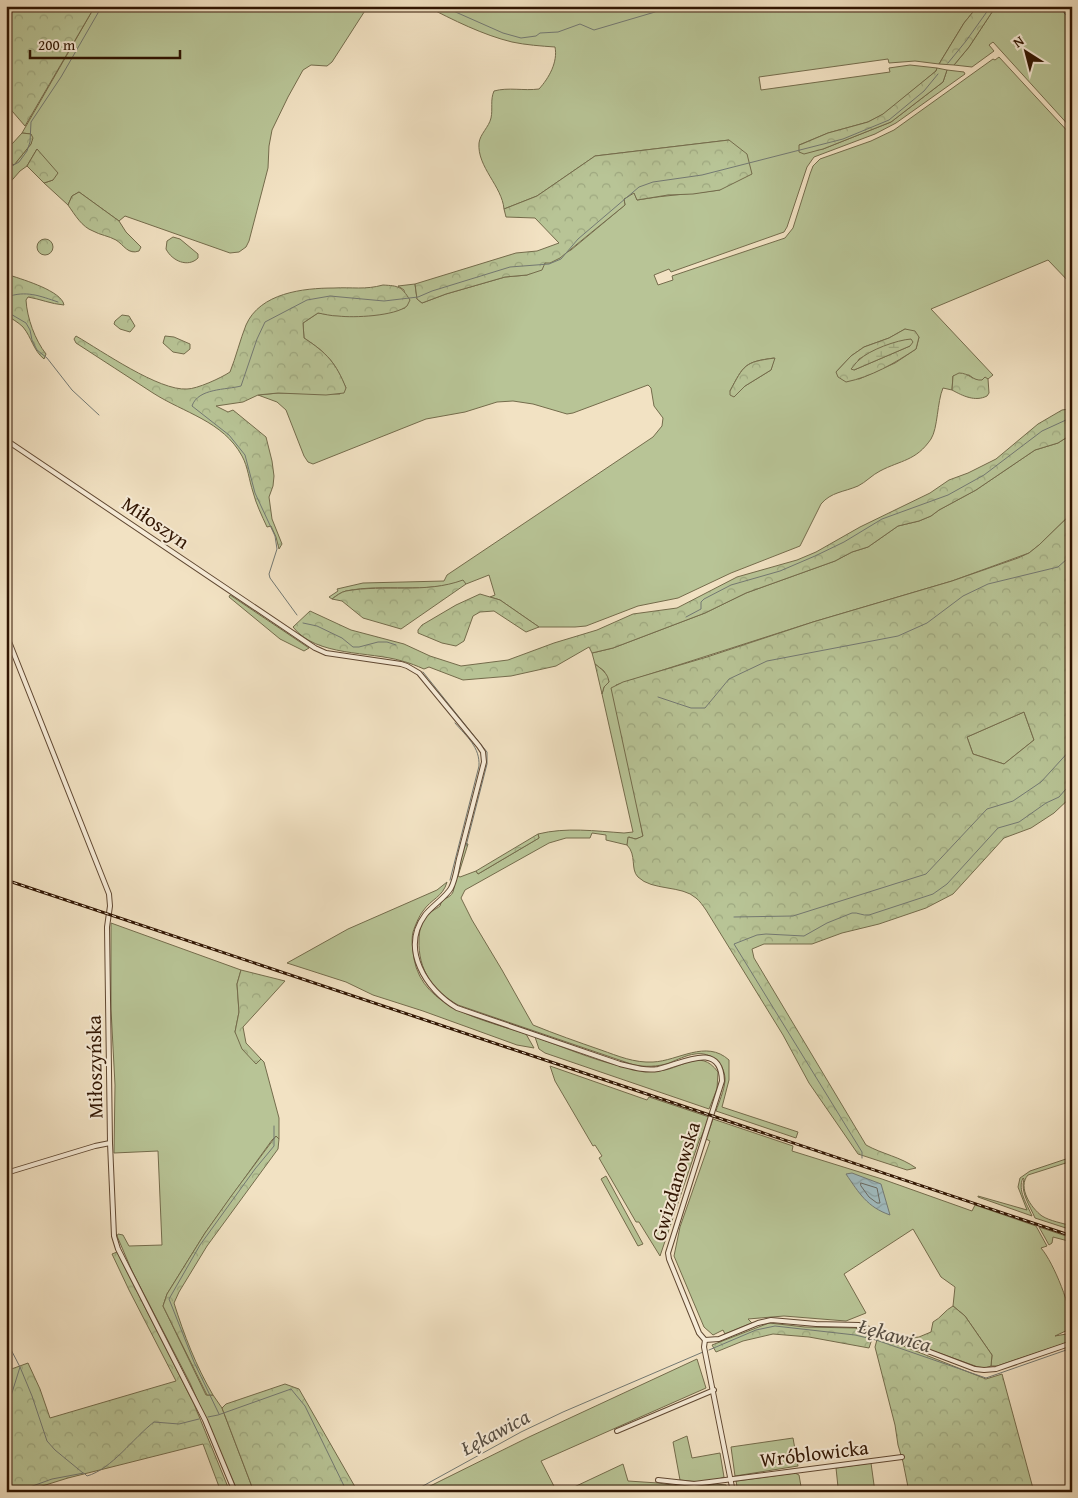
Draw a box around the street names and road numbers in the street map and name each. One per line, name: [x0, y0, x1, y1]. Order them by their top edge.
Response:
street label: Miłoszyn: [116, 489, 196, 555]
street label: Miłoszyńska: [79, 1014, 109, 1119]
street label: Gwizdanowska: [643, 1117, 707, 1244]
street label: Wróblowicka: [758, 1432, 871, 1474]

